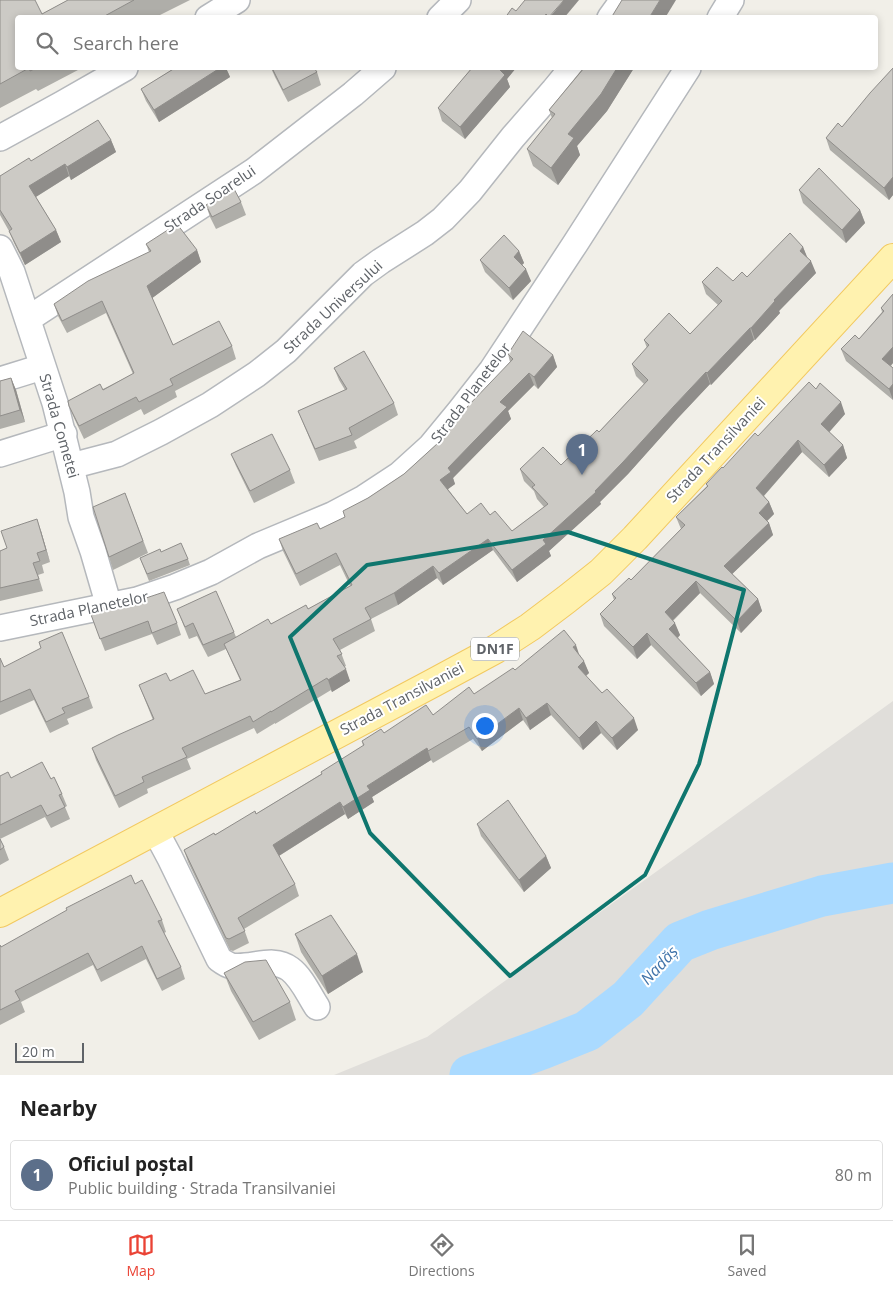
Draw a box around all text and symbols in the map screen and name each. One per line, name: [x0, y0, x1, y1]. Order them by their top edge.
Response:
search box: [15, 15, 878, 70]
icon: search: [33, 29, 61, 57]
text: Search here: [73, 30, 179, 56]
street label: Strada Soarelui: [160, 160, 259, 236]
street label: Strada Universului: [278, 255, 386, 357]
street label: Strada Planetelor: [426, 338, 515, 447]
street label: Strada Cometei: [35, 371, 84, 480]
street label: Strada Transilvaniei: [661, 392, 769, 506]
pin: 1: [566, 434, 598, 475]
street label: Strada Planetelor: [28, 586, 150, 630]
road number: DN1F: [471, 638, 519, 661]
street label: Strada Transilvaniei: [336, 657, 467, 739]
your location: [472, 713, 498, 739]
water label: Nadăș: [635, 941, 683, 989]
scale bar: [15, 1040, 84, 1063]
text: 20 m: [22, 1042, 55, 1061]
text: Nearby: [20, 1094, 97, 1122]
text: Oficiul poștal: [68, 1151, 194, 1177]
text: 1: [32, 1164, 42, 1186]
text: 80 m: [835, 1164, 872, 1186]
text: Public building · Strada Transilvaniei: [68, 1177, 336, 1199]
tab: Map: [126, 1231, 155, 1280]
tab: Directions: [408, 1231, 475, 1280]
tab: Saved: [728, 1231, 766, 1280]

